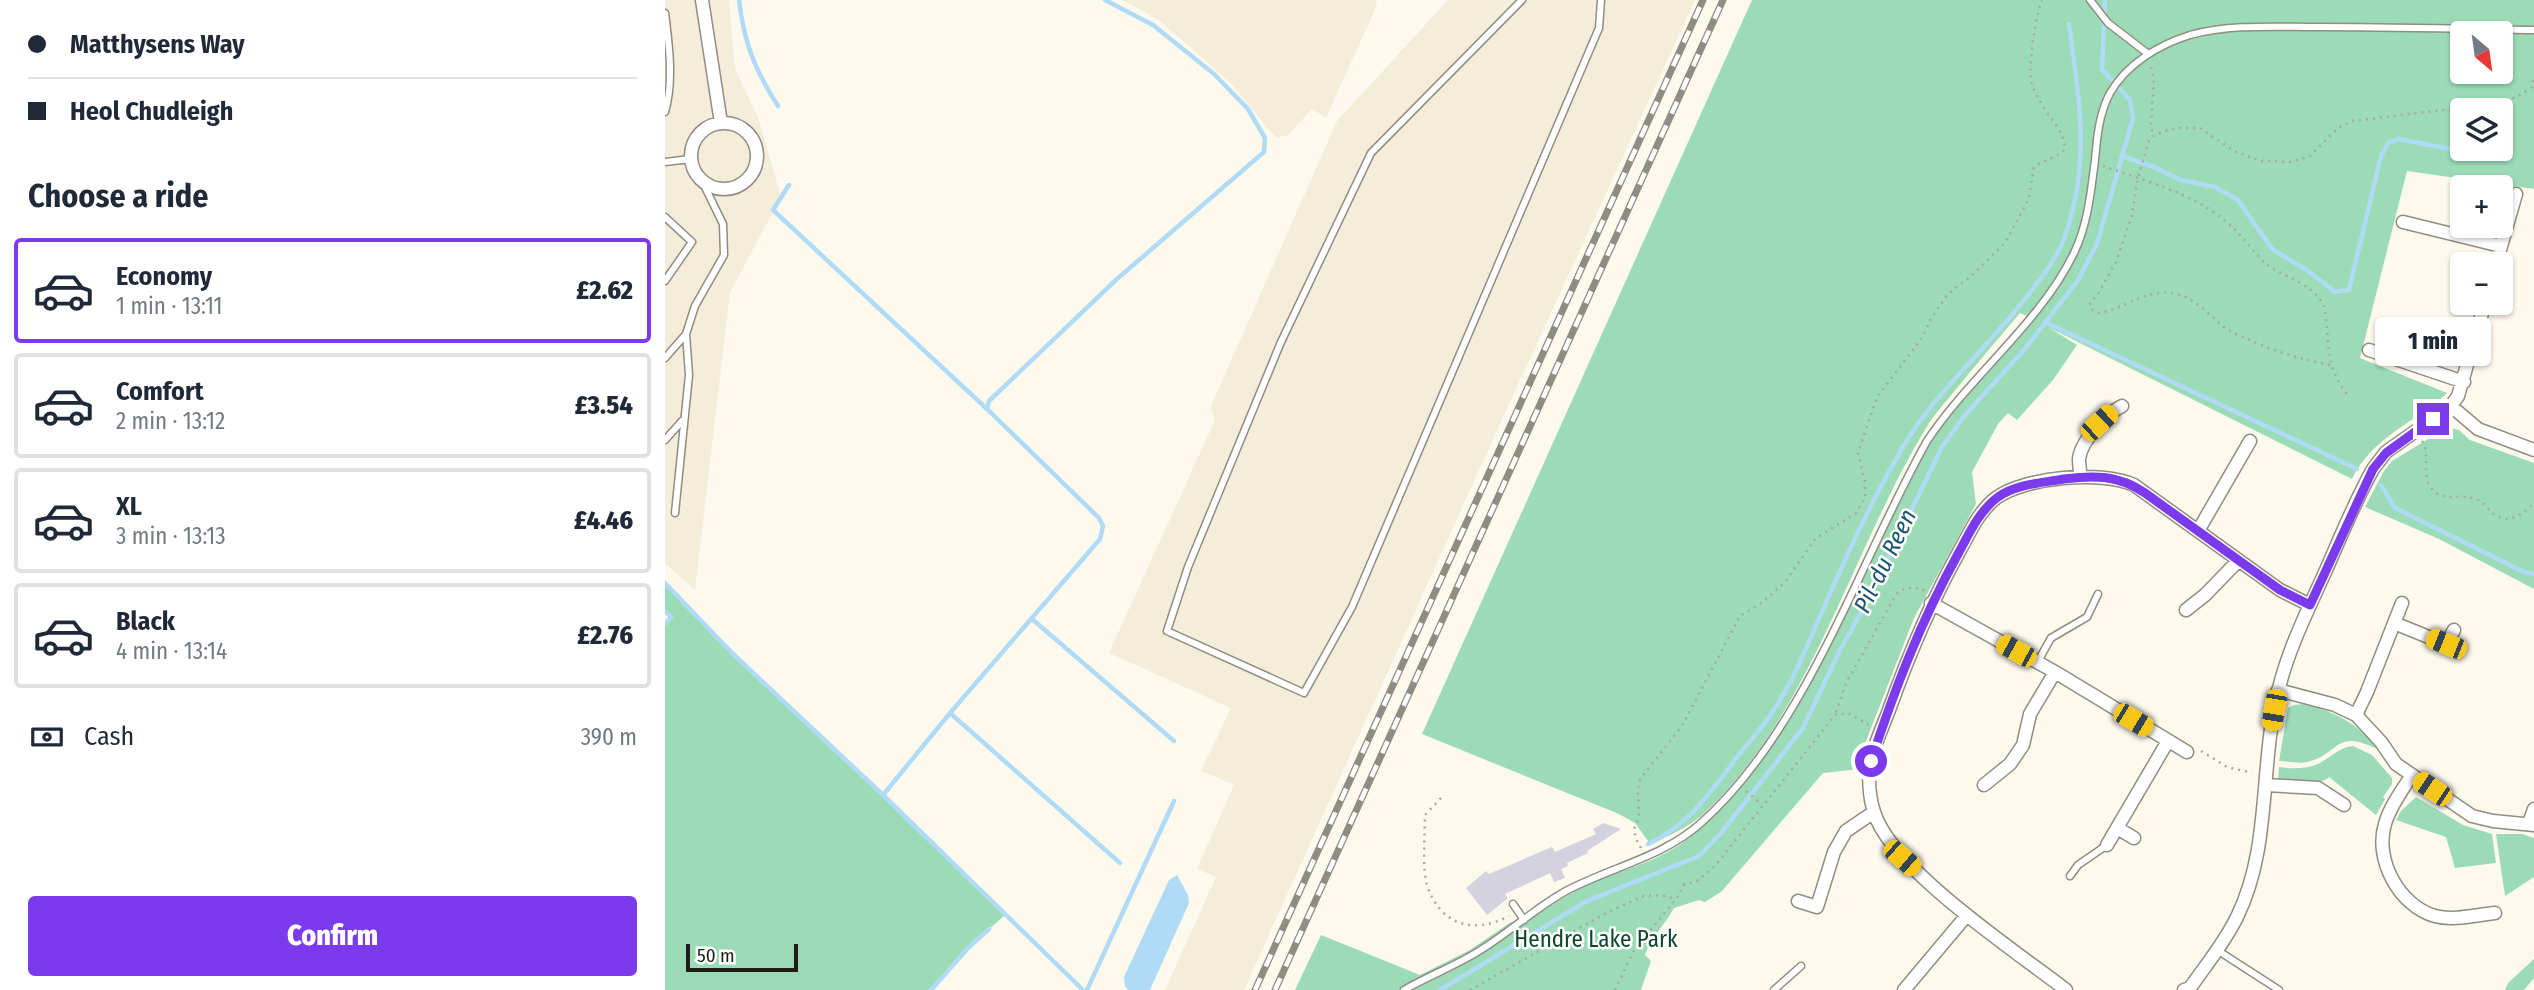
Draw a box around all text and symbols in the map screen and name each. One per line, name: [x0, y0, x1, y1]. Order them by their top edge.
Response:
north arrow: [2450, 21, 2513, 84]
map controls: [2450, 21, 2513, 315]
text: Matthysens Way: [70, 29, 245, 60]
text: Heol Chudleigh: [70, 96, 233, 127]
button: layers: [2450, 98, 2513, 161]
button: +: [2450, 175, 2513, 238]
text: Choose a ride: [28, 177, 209, 215]
button: −: [2450, 252, 2513, 315]
icon: car: [32, 259, 95, 322]
text: Economy: [116, 261, 212, 292]
text: £2.62: [576, 275, 633, 306]
text: 1 min · 13:11: [116, 292, 223, 320]
callout: 1 min: [2375, 318, 2491, 366]
text: 1 min: [2408, 327, 2458, 355]
icon: car: [32, 374, 95, 437]
text: Comfort: [116, 376, 204, 407]
text: £3.54: [575, 390, 633, 421]
car: [2077, 401, 2122, 445]
route end: [2417, 403, 2449, 435]
text: 2 min · 13:12: [116, 407, 225, 435]
icon: car: [32, 489, 95, 552]
text: XL: [116, 491, 142, 522]
text: £4.46: [574, 505, 633, 536]
water label: Pil-du Reen: [1848, 505, 1922, 617]
text: 3 min · 13:13: [116, 522, 226, 550]
icon: car: [32, 604, 95, 667]
text: Black: [116, 606, 175, 637]
text: £2.76: [577, 620, 633, 651]
car: [2423, 626, 2470, 662]
car: [1993, 632, 2040, 670]
text: 4 min · 13:14: [116, 637, 227, 665]
car: [2261, 687, 2288, 733]
car: [2110, 700, 2157, 740]
icon: cash: [28, 718, 66, 756]
text: Cash: [84, 721, 134, 752]
text: 390 m: [581, 723, 637, 751]
route start: [1855, 745, 1887, 777]
car: [2409, 769, 2456, 809]
car: [1880, 836, 1925, 880]
button: Confirm: [28, 896, 637, 976]
park label: Hendre Lake Park: [1514, 925, 1678, 953]
scale bar: [686, 941, 798, 973]
text: 50 m: [697, 944, 735, 967]

